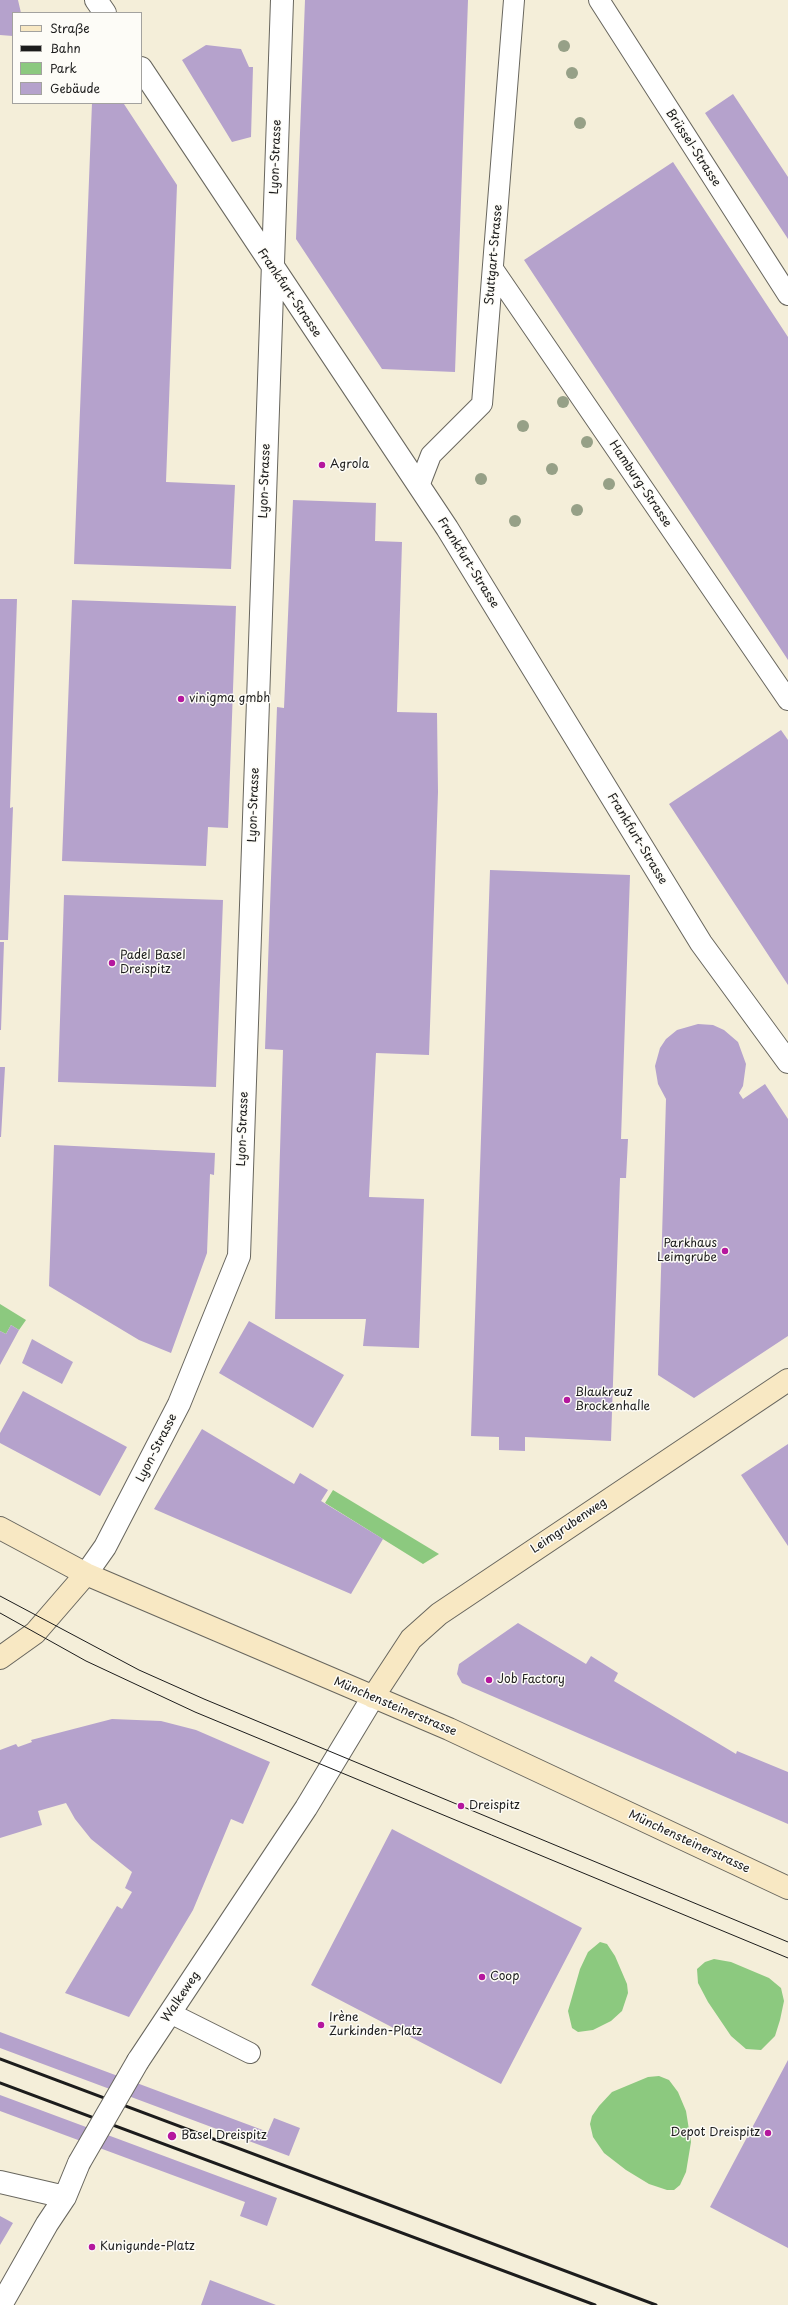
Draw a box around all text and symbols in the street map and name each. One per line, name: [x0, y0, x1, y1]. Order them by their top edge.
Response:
legend: [12, 12, 142, 104]
text: Straße: [50, 19, 90, 37]
text: Bahn: [50, 39, 81, 57]
text: Park: [50, 59, 77, 77]
text: Gebäude: [50, 79, 100, 97]
street label: Brüssel-Strasse: [663, 107, 723, 189]
street label: Lyon-Strasse: [267, 119, 285, 195]
street label: Stuttgart-Strasse: [482, 204, 506, 306]
street label: Frankfurt-Strasse: [254, 246, 324, 340]
street label: Hamburg-Strasse: [606, 438, 674, 530]
street label: Lyon-Strasse: [256, 443, 274, 519]
place label: Agrola: [330, 458, 369, 472]
marker: Agrola: [317, 460, 327, 470]
street label: Frankfurt-Strasse: [434, 515, 502, 611]
place label: vinigma gmbh: [189, 692, 270, 706]
marker: vinigma gmbh: [176, 694, 186, 704]
street label: Lyon-Strasse: [245, 767, 263, 843]
street label: Frankfurt-Strasse: [604, 791, 670, 887]
place label: Padel Basel Dreispitz: [120, 949, 185, 977]
marker: Padel Basel Dreispitz: [107, 958, 117, 968]
street label: Lyon-Strasse: [234, 1091, 252, 1167]
place label: Parkhaus Leimgrube: [657, 1237, 717, 1265]
marker: Parkhaus Leimgrube: [720, 1246, 730, 1256]
place label: Blaukreuz Brockenhalle: [575, 1386, 650, 1414]
marker: Blaukreuz Brockenhalle: [562, 1395, 572, 1405]
street label: Lyon-Strasse: [134, 1411, 180, 1485]
street label: Leimgrubenweg: [528, 1495, 610, 1557]
place label: Job Factory: [497, 1673, 565, 1687]
street label: Münchensteinerstrasse: [331, 1675, 459, 1739]
marker: Job Factory: [484, 1675, 494, 1685]
place label: Dreispitz: [469, 1799, 520, 1813]
marker: Dreispitz: [456, 1801, 466, 1811]
street label: Münchensteinerstrasse: [626, 1808, 752, 1876]
street label: Walkeweg: [159, 1969, 203, 2025]
place label: Coop: [490, 1970, 519, 1984]
marker: Coop: [477, 1972, 487, 1982]
place label: Irène Zurkinden-Platz: [329, 2011, 422, 2039]
marker: Irène Zurkinden-Platz: [316, 2020, 326, 2030]
place label: Depot Dreispitz: [670, 2126, 760, 2140]
marker: Depot Dreispitz: [763, 2128, 773, 2138]
place label: Basel Dreispitz: [181, 2129, 267, 2143]
marker: Basel Dreispitz: [166, 2130, 178, 2142]
place label: Kunigunde-Platz: [100, 2240, 195, 2254]
marker: Kunigunde-Platz: [87, 2242, 97, 2252]

